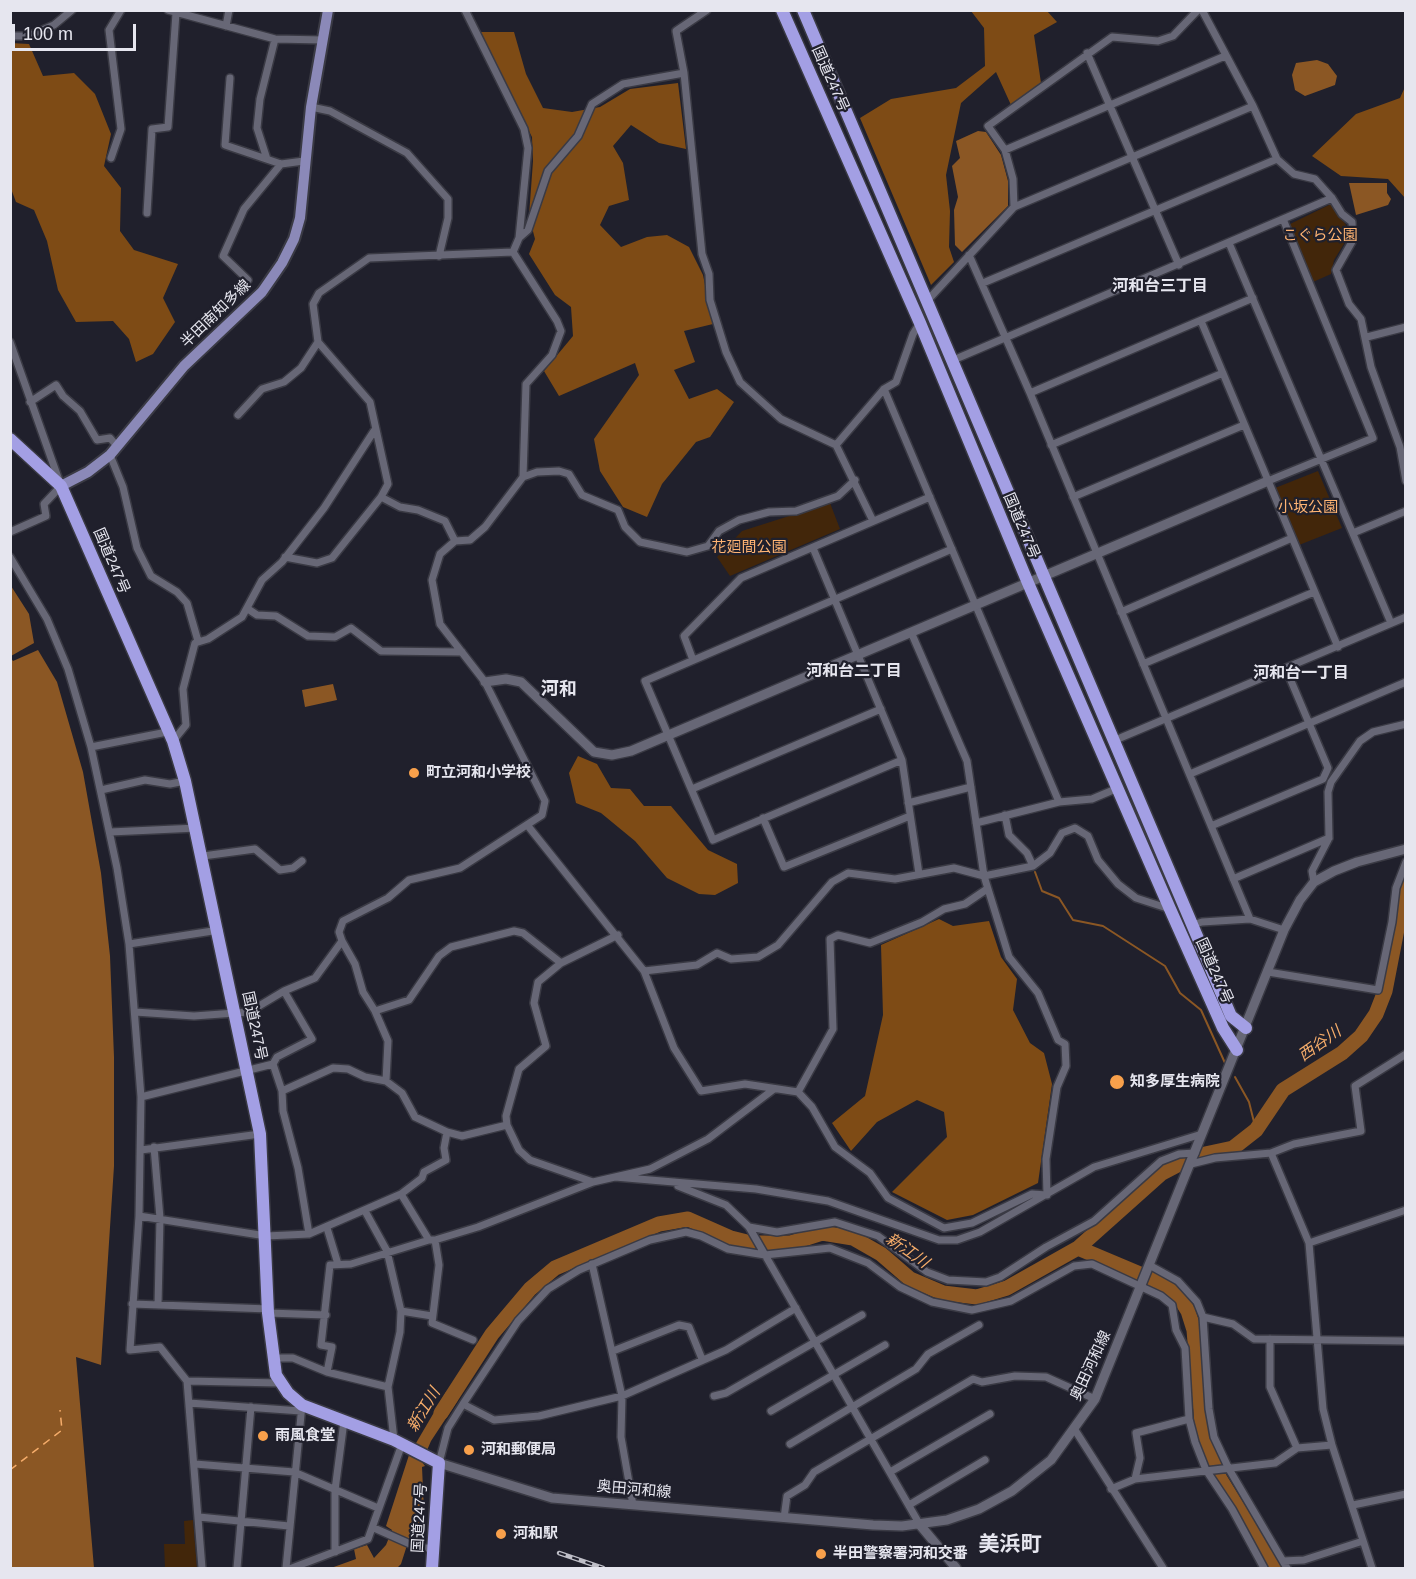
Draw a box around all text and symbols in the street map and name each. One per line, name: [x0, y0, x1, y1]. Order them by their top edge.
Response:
scale bar: [15, 12, 140, 50]
text: 100 m: [23, 24, 73, 44]
street label: 国道247号: [808, 43, 852, 115]
park label: こぐら公園: [1283, 227, 1357, 245]
street label: 半田南知多線: [177, 276, 255, 352]
district label: 河和台三丁目: [1112, 277, 1208, 297]
street label: 国道247号: [999, 490, 1043, 562]
park label: 小坂公園: [1278, 499, 1338, 517]
street label: 国道247号: [89, 525, 133, 597]
park label: 花廻間公園: [712, 539, 786, 557]
district label: 河和台二丁目: [806, 662, 902, 682]
district label: 河和台一丁目: [1253, 664, 1349, 684]
district label: 河和: [541, 679, 577, 701]
place label: 町立河和小学校: [426, 764, 531, 782]
marker: 町立河和小学校: [407, 766, 421, 780]
street label: 国道247号: [1192, 935, 1236, 1007]
street label: 国道247号: [238, 990, 270, 1062]
water label: 西谷川: [1295, 1022, 1345, 1066]
marker: 知多厚生病院: [1108, 1073, 1126, 1091]
place label: 知多厚生病院: [1130, 1073, 1220, 1091]
water label: 新江川: [882, 1229, 932, 1273]
street label: 奥田河和線: [1067, 1328, 1115, 1404]
water label: 新江川: [403, 1384, 445, 1436]
place label: 雨風食堂: [275, 1427, 335, 1445]
marker: 雨風食堂: [256, 1429, 270, 1443]
place label: 河和郵便局: [481, 1441, 556, 1459]
marker: 河和郵便局: [462, 1443, 476, 1457]
street label: 奥田河和線: [596, 1478, 672, 1502]
street label: 国道247号: [409, 1483, 431, 1553]
place label: 河和駅: [513, 1525, 558, 1543]
marker: 河和駅: [494, 1527, 508, 1541]
district label: 美浜町: [979, 1532, 1041, 1558]
place label: 半田警察署河和交番: [833, 1545, 968, 1563]
marker: 半田警察署河和交番: [814, 1547, 828, 1561]

